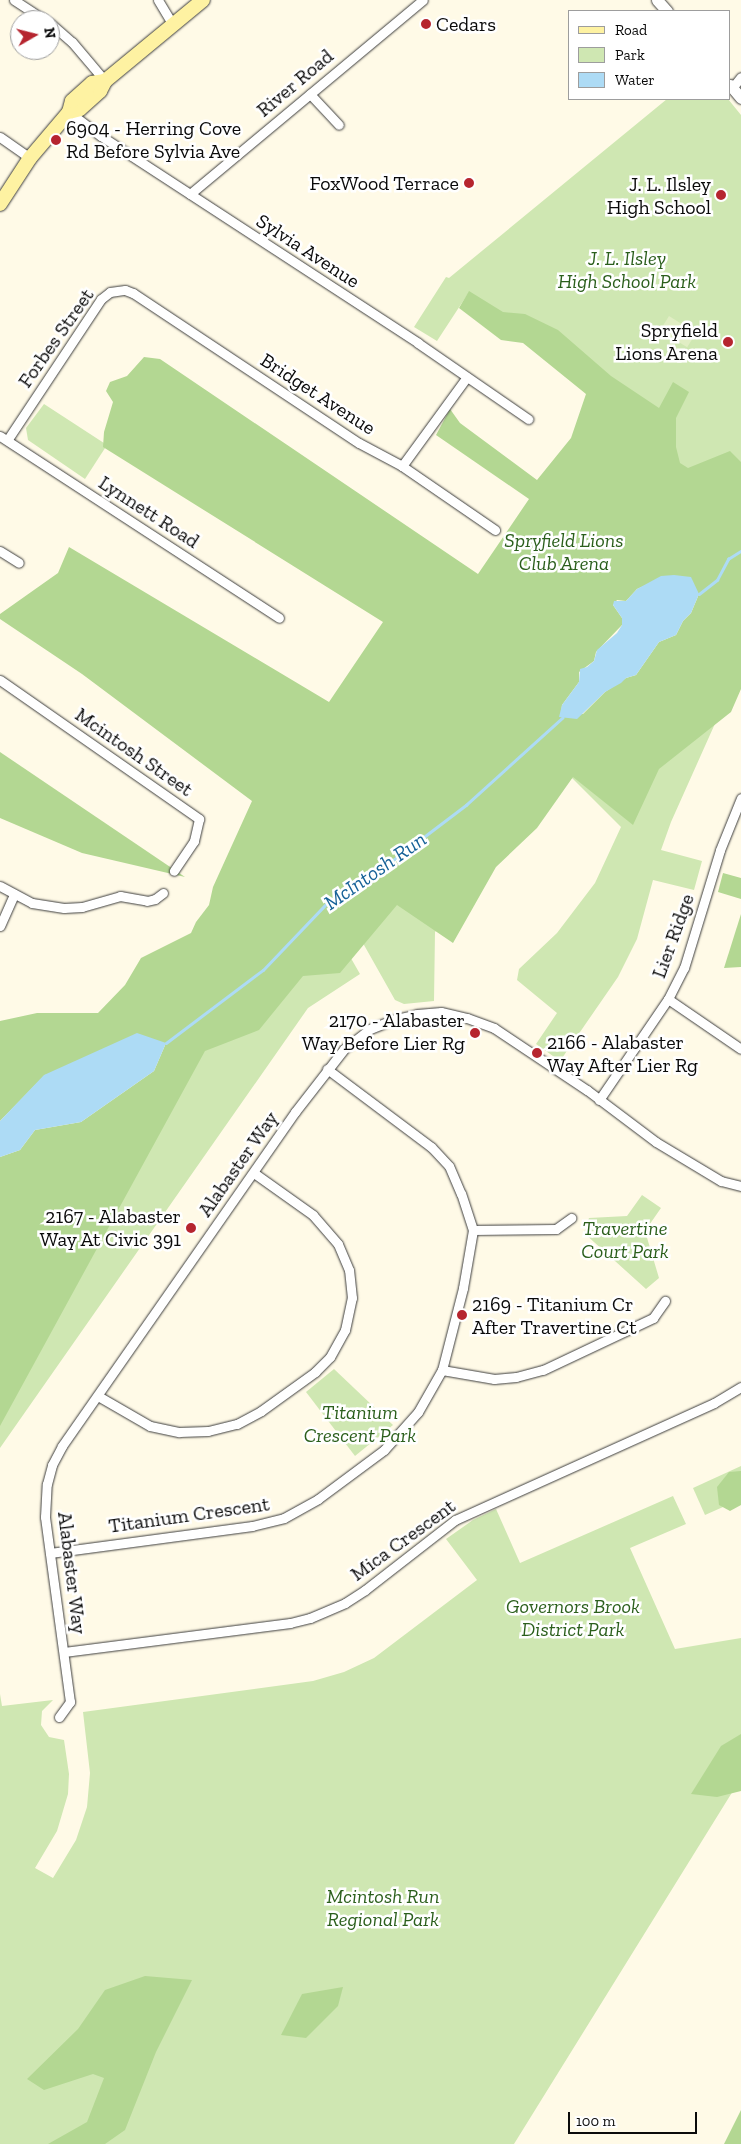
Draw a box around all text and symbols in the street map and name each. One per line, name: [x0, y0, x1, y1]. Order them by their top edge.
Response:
north arrow: [10, 10, 60, 60]
legend: [568, 10, 731, 100]
place label: Cedars: [436, 12, 496, 36]
marker: Cedars: [420, 18, 432, 30]
text: Road: [615, 21, 647, 39]
text: N: [40, 27, 59, 39]
street label: River Road: [252, 44, 338, 122]
text: Park: [615, 46, 645, 64]
text: Water: [615, 71, 655, 89]
place label: 6904 - Herring Cove Rd Before Sylvia Ave: [66, 116, 241, 163]
marker: 6904 - Herring Cove Rd Before Sylvia Ave: [50, 134, 62, 146]
place label: FoxWood Terrace: [309, 171, 459, 195]
place label: J. L. Ilsley High School: [607, 172, 711, 219]
marker: FoxWood Terrace: [463, 177, 475, 189]
marker: J. L. Ilsley High School: [715, 189, 727, 201]
street label: Sylvia Avenue: [252, 209, 364, 293]
park label: J. L. Ilsley High School Park: [558, 246, 696, 293]
street label: Forbes Street: [13, 284, 99, 392]
place label: Spryfield Lions Arena: [615, 319, 718, 366]
marker: Spryfield Lions Arena: [722, 336, 734, 348]
street label: Bridget Avenue: [256, 348, 380, 440]
street label: Lynnett Road: [94, 471, 204, 553]
park label: Spryfield Lions Club Arena: [504, 529, 624, 576]
street label: Mcintosh Street: [70, 702, 198, 802]
water label: McIntosh Run: [319, 826, 431, 916]
street label: Lier Ridge: [647, 890, 699, 982]
place label: 2170 - Alabaster Way Before Lier Rg: [301, 1009, 465, 1056]
marker: 2170 - Alabaster Way Before Lier Rg: [469, 1027, 481, 1039]
place label: 2166 - Alabaster Way After Lier Rg: [547, 1030, 700, 1077]
marker: 2166 - Alabaster Way After Lier Rg: [531, 1047, 543, 1059]
street label: Alabaster Way: [193, 1106, 283, 1222]
place label: 2167 - Alabaster Way At Civic 391: [39, 1204, 181, 1251]
park label: Travertine Court Park: [581, 1216, 669, 1263]
marker: 2167 - Alabaster Way At Civic 391: [185, 1222, 197, 1234]
place label: 2169 - Titanium Cr After Travertine Ct: [472, 1292, 637, 1339]
marker: 2169 - Titanium Cr After Travertine Ct: [456, 1309, 468, 1321]
park label: Titanium Crescent Park: [304, 1401, 416, 1448]
street label: Titanium Crescent: [107, 1492, 271, 1538]
street label: Mica Crescent: [346, 1494, 460, 1586]
street label: Alabaster Way: [53, 1510, 91, 1636]
park label: Governors Brook District Park: [506, 1594, 640, 1641]
park label: Mcintosh Run Regional Park: [326, 1884, 440, 1931]
scale bar: [571, 2102, 700, 2134]
text: 100 m: [576, 2112, 615, 2130]

